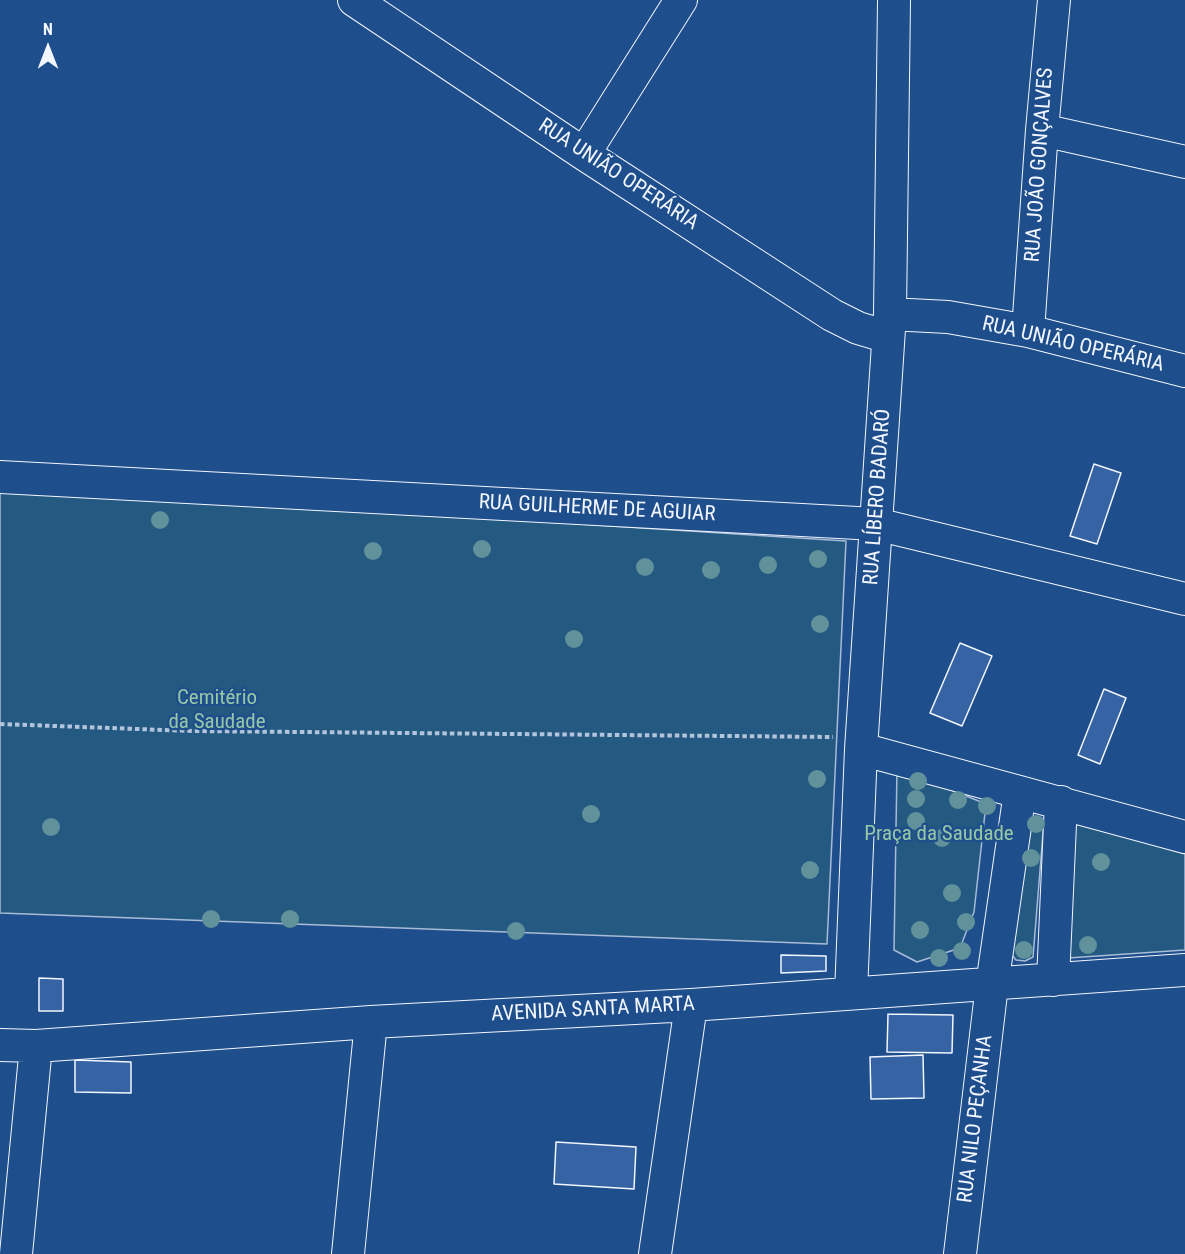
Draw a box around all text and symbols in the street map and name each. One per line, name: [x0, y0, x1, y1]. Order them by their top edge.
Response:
north arrow: [18, 18, 78, 78]
text: N: [43, 20, 53, 39]
street label: RUA JOÃO GONÇALVES: [1021, 67, 1059, 263]
street label: RUA UNIÃO OPERÁRIA: [533, 114, 703, 236]
street label: RUA UNIÃO OPERÁRIA: [980, 312, 1166, 378]
street label: RUA LÍBERO BADARÓ: [859, 408, 897, 586]
street label: RUA GUILHERME DE AGUIAR: [478, 490, 716, 528]
park label: Cemitério da Saudade: [168, 686, 266, 736]
park label: Praça da Saudade: [864, 822, 1014, 848]
street label: AVENIDA SANTA MARTA: [491, 992, 695, 1028]
street label: RUA NILO PEÇANHA: [953, 1034, 999, 1204]

